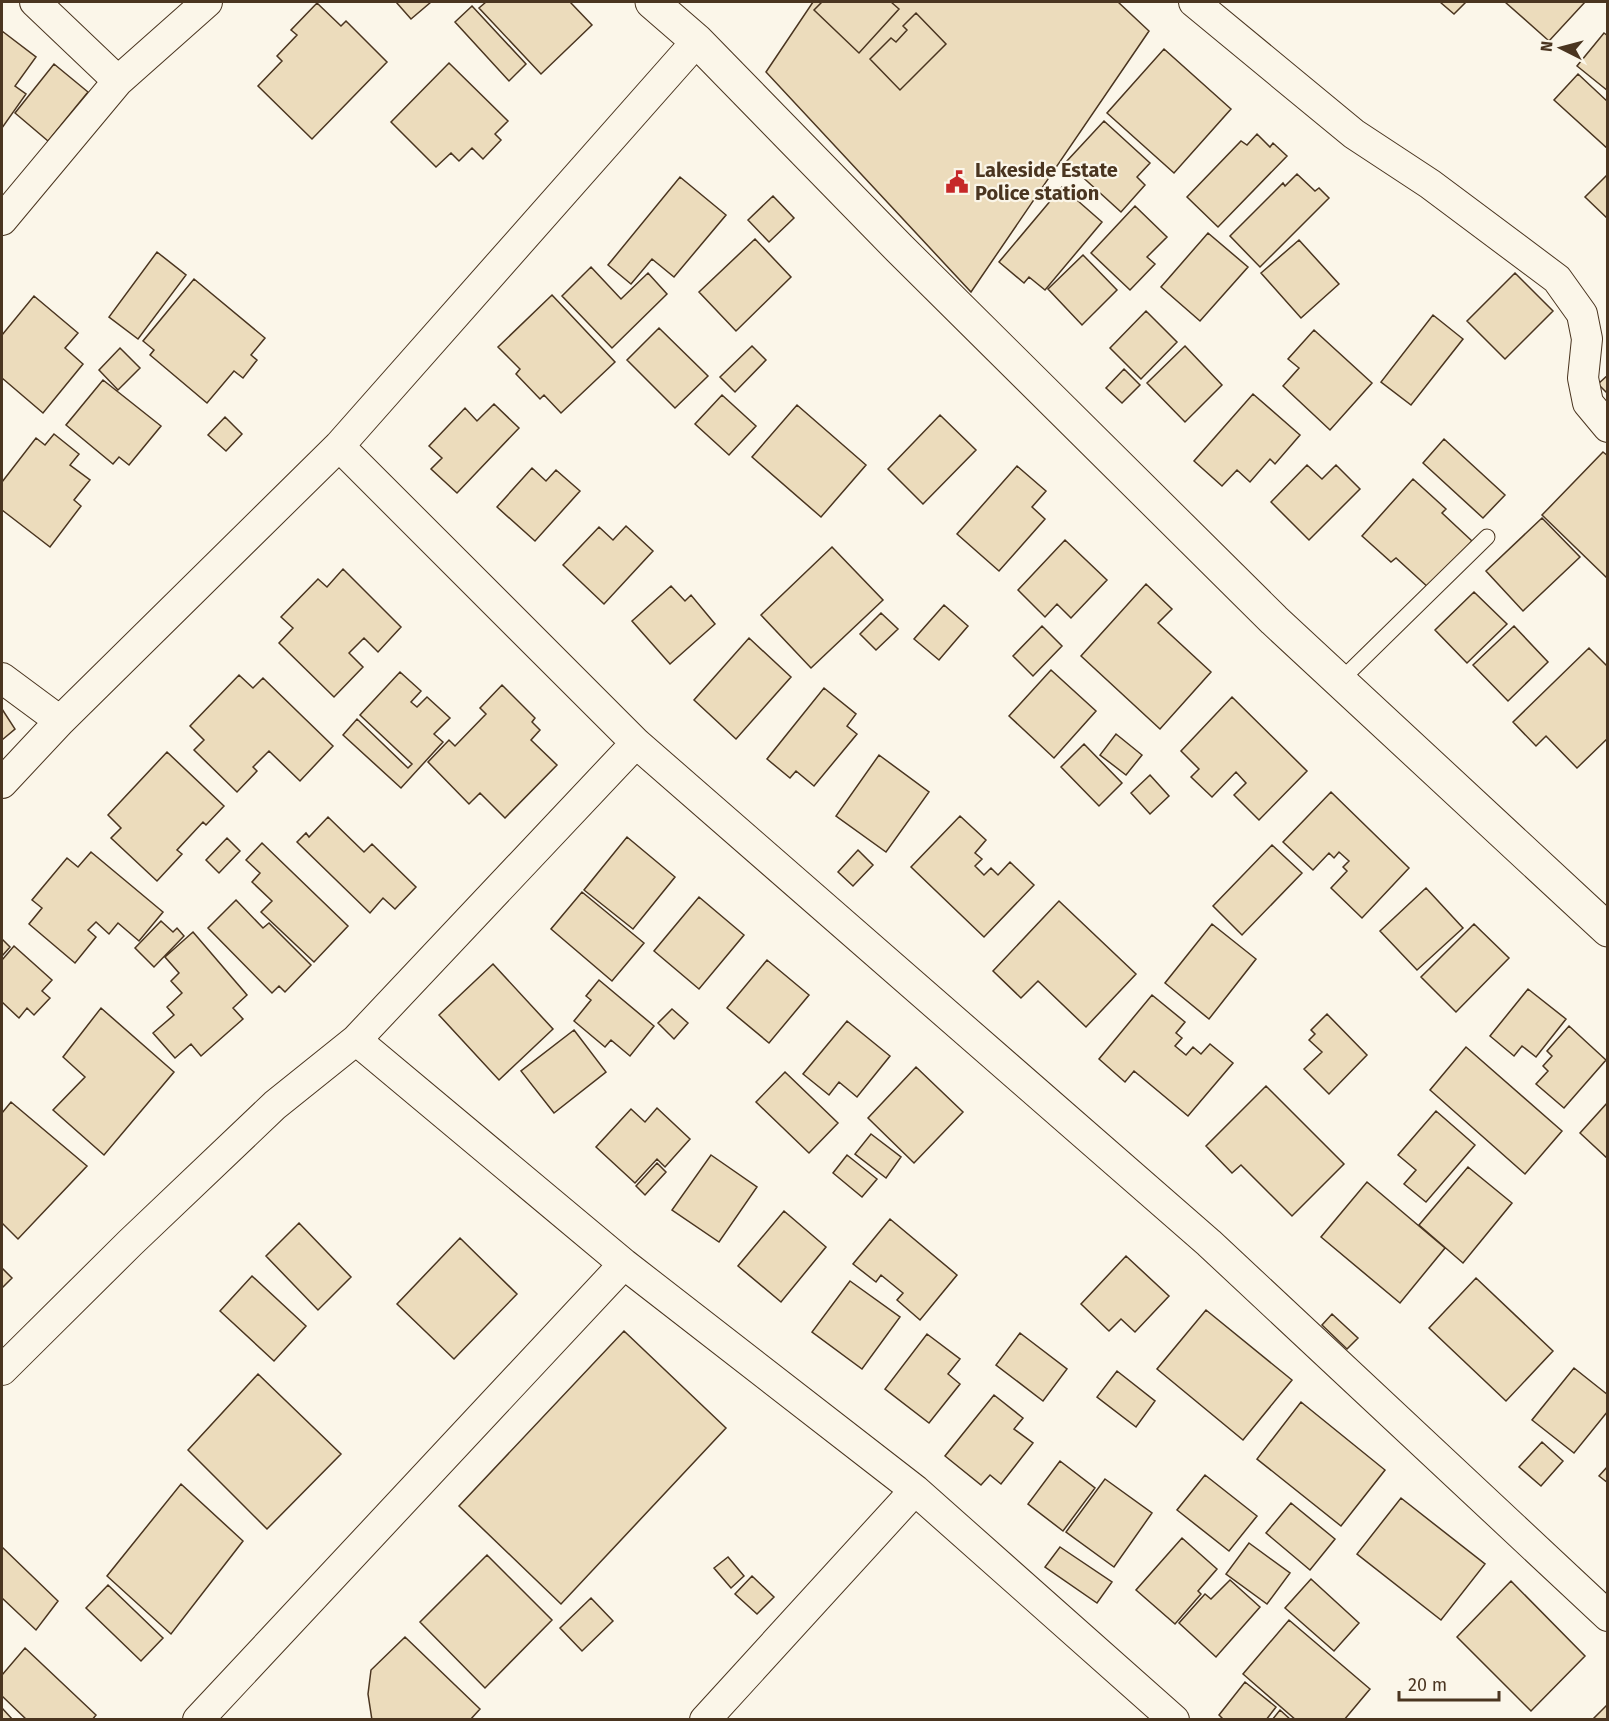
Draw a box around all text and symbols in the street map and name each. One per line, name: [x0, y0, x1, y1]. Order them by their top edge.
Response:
north arrow: [1531, 18, 1591, 78]
text: N: [1537, 40, 1557, 53]
place label: Lakeside Estate Police station: [975, 158, 1118, 205]
public building icon: Lakeside Estate Police station: [944, 169, 970, 195]
scale bar: [1399, 1664, 1500, 1702]
text: 20 m: [1408, 1674, 1447, 1696]

